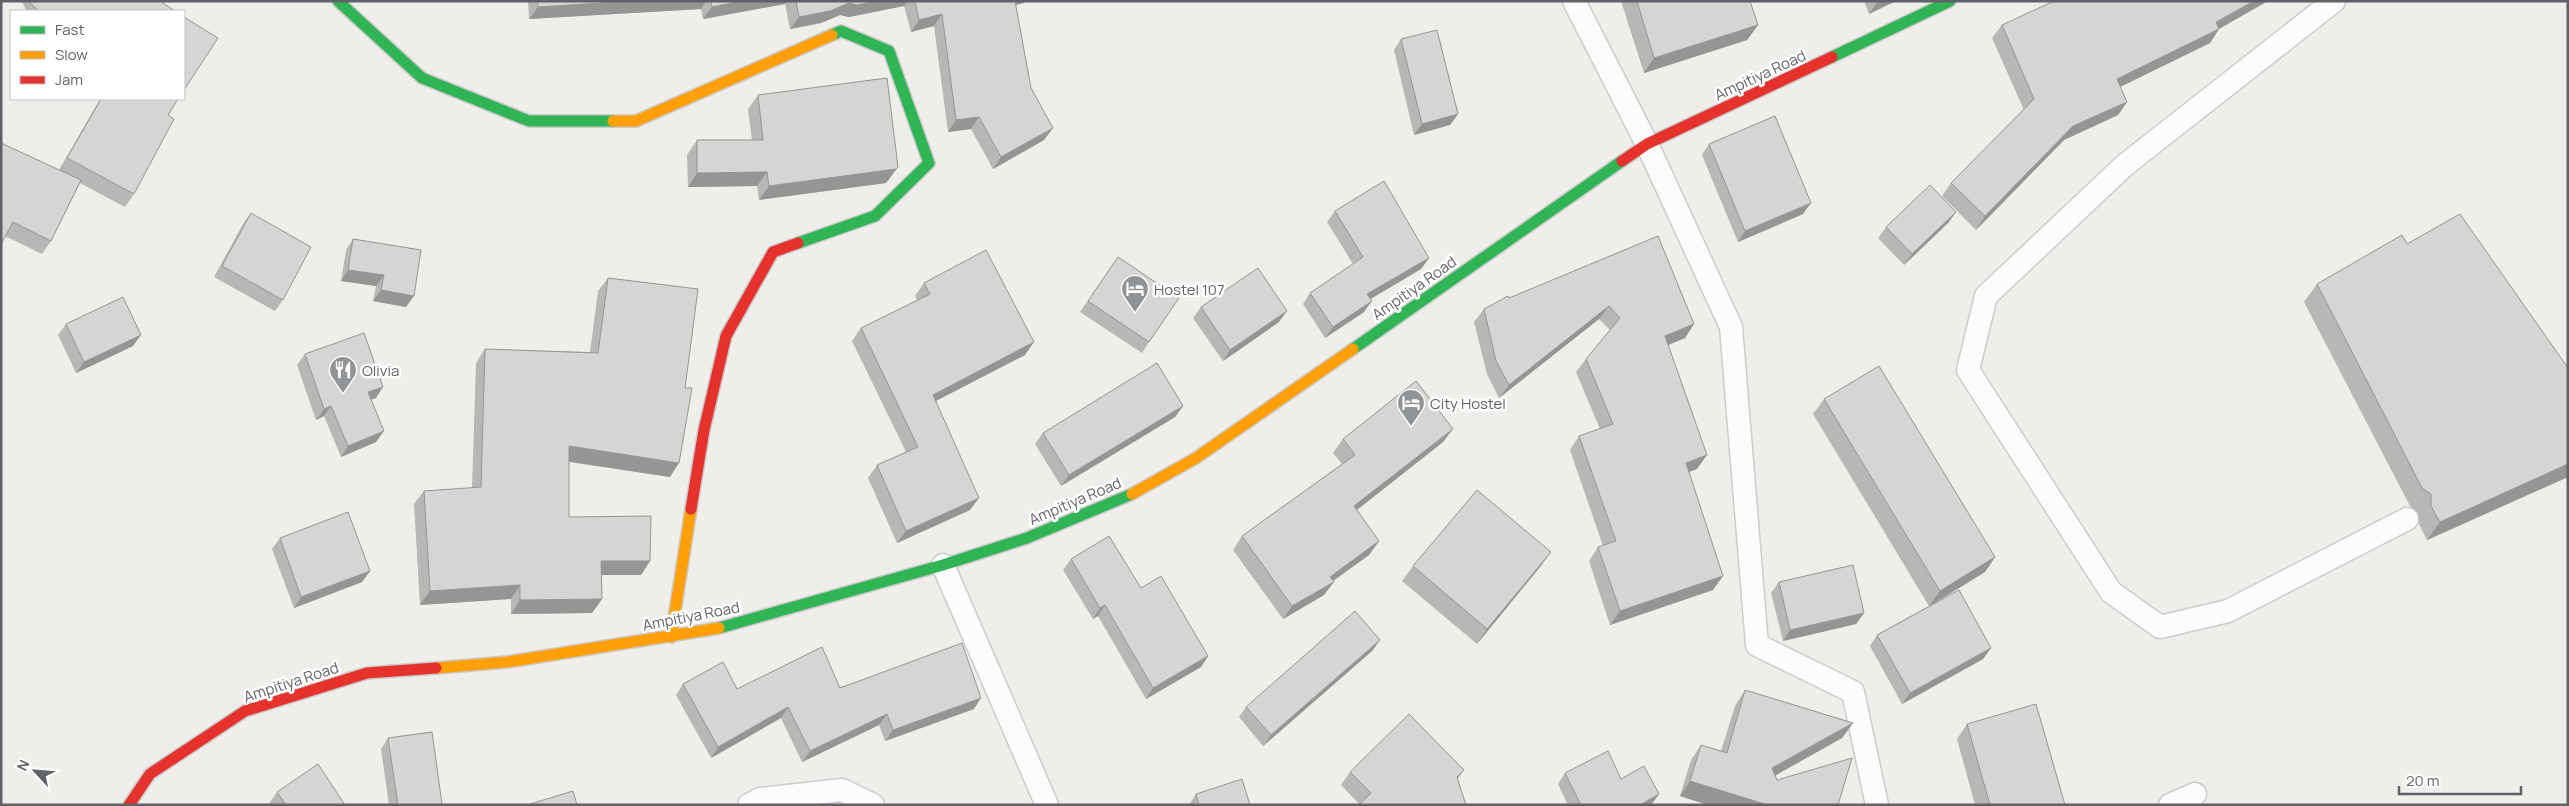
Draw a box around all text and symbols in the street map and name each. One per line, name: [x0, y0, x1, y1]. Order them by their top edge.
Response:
legend: [10, 10, 185, 100]
text: Fast: [55, 19, 84, 40]
text: Slow: [55, 44, 88, 65]
street label: Ampitiya Road: [1711, 45, 1809, 105]
text: Jam: [55, 69, 83, 90]
street label: Ampitiya Road: [1368, 251, 1460, 325]
hotel icon: Hostel 107: [1120, 274, 1150, 313]
place label: Hostel 107: [1154, 279, 1224, 300]
restaurant icon: Olivia: [328, 355, 358, 394]
place label: Olivia: [362, 360, 399, 381]
hotel icon: City Hostel: [1396, 388, 1426, 427]
place label: City Hostel: [1430, 393, 1506, 414]
street label: Ampitiya Road: [1026, 472, 1124, 530]
street label: Ampitiya Road: [641, 596, 741, 636]
street label: Ampitiya Road: [241, 657, 341, 707]
north arrow: [10, 746, 60, 796]
text: N: [12, 756, 34, 774]
scale bar: [2399, 764, 2522, 796]
text: 20 m: [2406, 770, 2439, 791]

